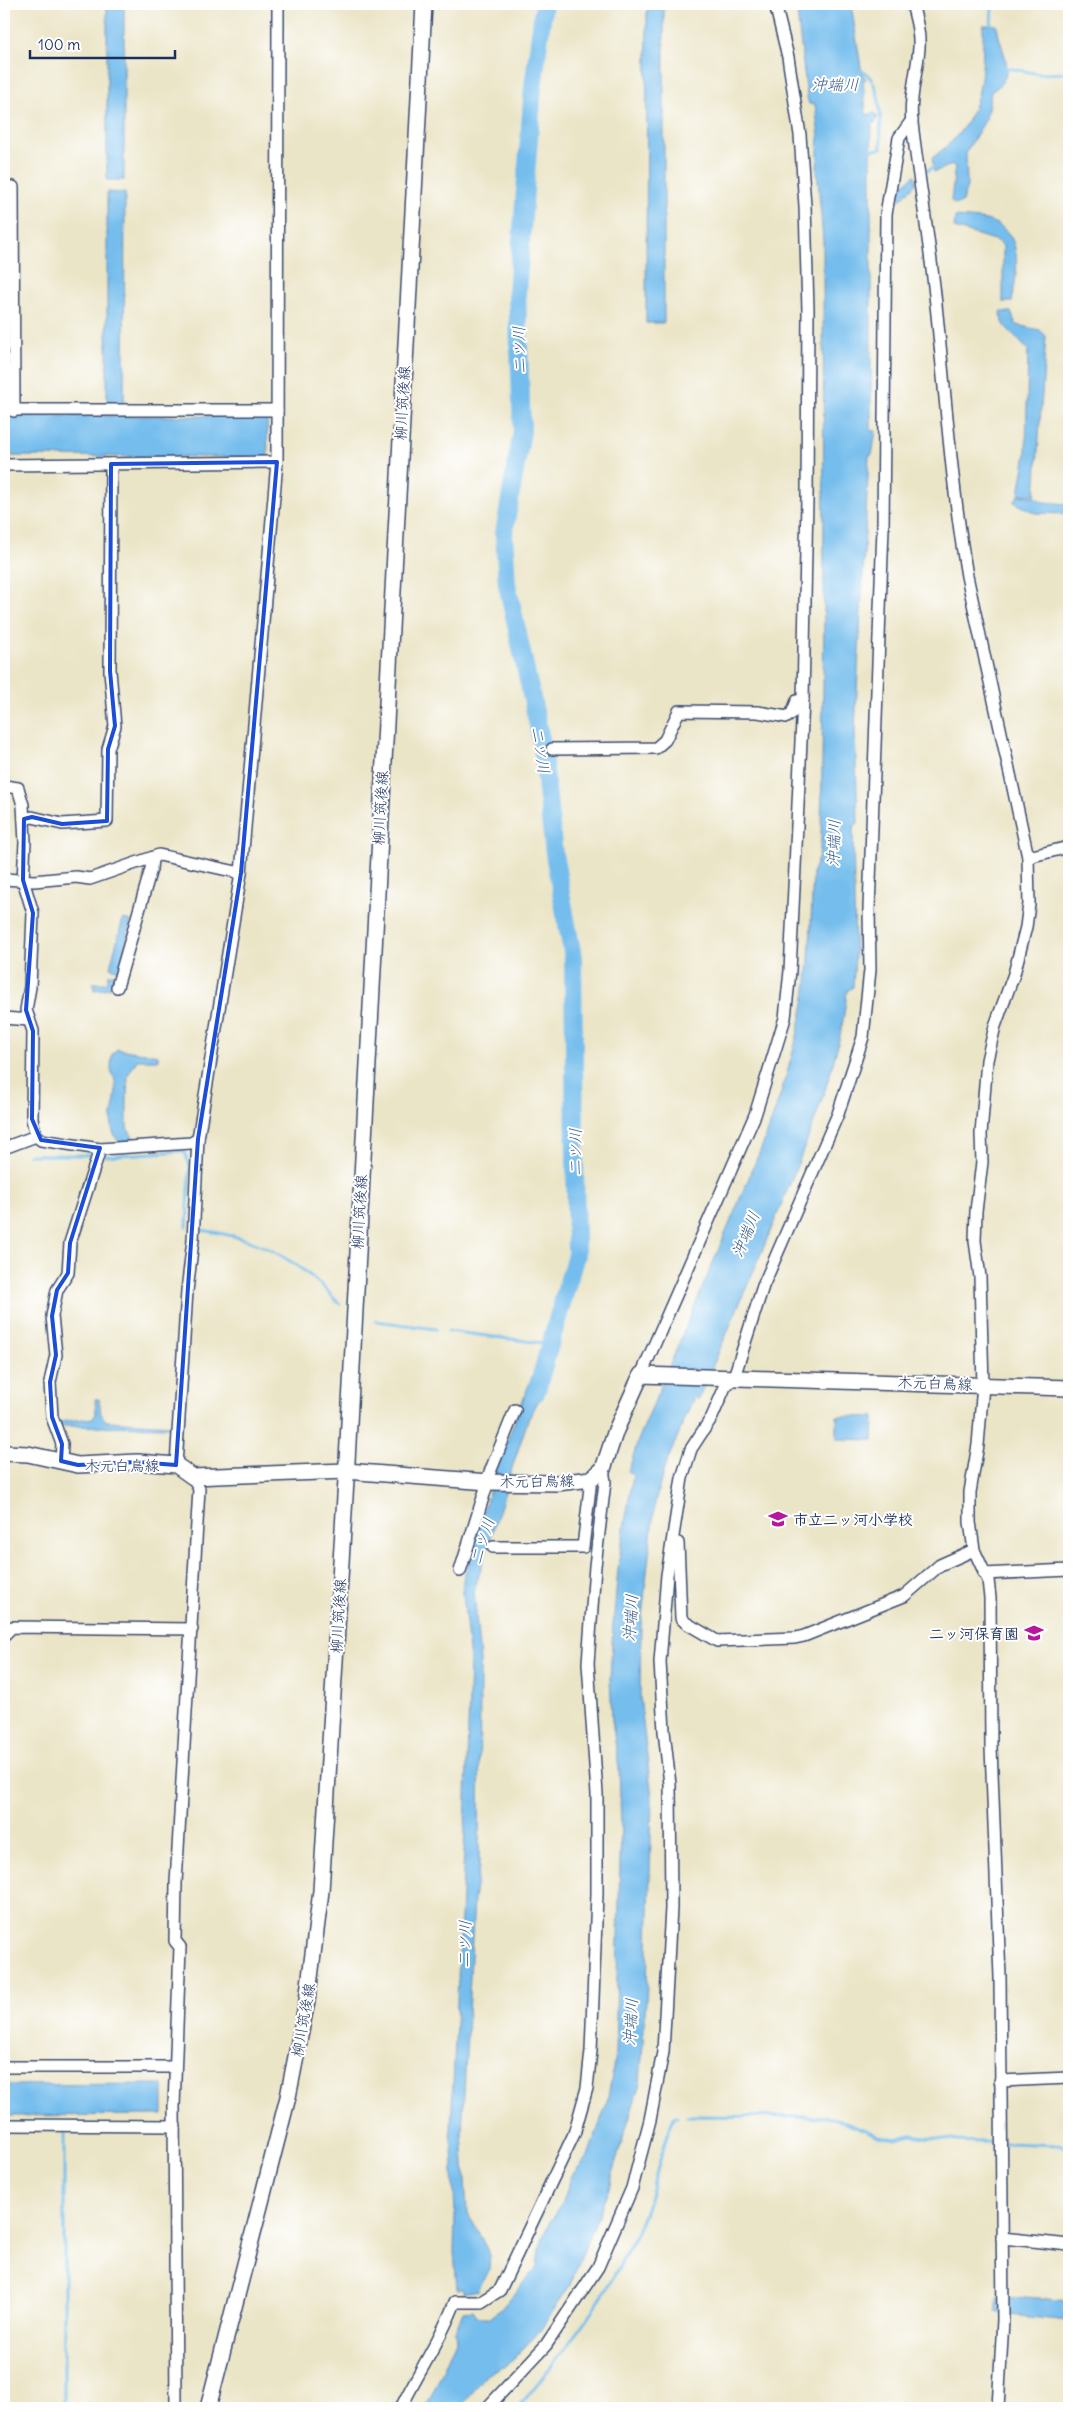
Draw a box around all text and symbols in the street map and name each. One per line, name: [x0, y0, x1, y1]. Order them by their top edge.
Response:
scale bar: [30, 28, 175, 60]
text: 100 m: [38, 35, 80, 54]
water label: 沖端川: [811, 74, 859, 94]
water label: 二ツ川: [508, 326, 530, 374]
street label: 柳川筑後線: [391, 365, 413, 441]
water label: 二ツ川: [527, 725, 555, 775]
street label: 柳川筑後線: [369, 770, 391, 846]
water label: 沖端川: [822, 819, 844, 867]
water label: 二ツ川: [565, 1128, 585, 1176]
street label: 柳川筑後線: [348, 1174, 370, 1250]
water label: 沖端川: [726, 1208, 764, 1260]
street label: 木元白鳥線: [897, 1372, 973, 1394]
street label: 木元白鳥線: [84, 1456, 160, 1475]
street label: 木元白鳥線: [499, 1471, 575, 1491]
school or university icon: 市立二ッ河小学校: [767, 1508, 789, 1530]
place label: 市立二ッ河小学校: [793, 1510, 913, 1529]
water label: 二ツ川: [465, 1515, 499, 1567]
street label: 柳川筑後線: [327, 1578, 349, 1654]
water label: 沖端川: [618, 1593, 642, 1643]
school or university icon: 二ッ河保育園: [1023, 1622, 1045, 1644]
place label: 二ッ河保育園: [929, 1624, 1019, 1643]
water label: 二ツ川: [453, 1920, 475, 1968]
street label: 柳川筑後線: [287, 1981, 319, 2059]
water label: 沖端川: [619, 1998, 641, 2046]

